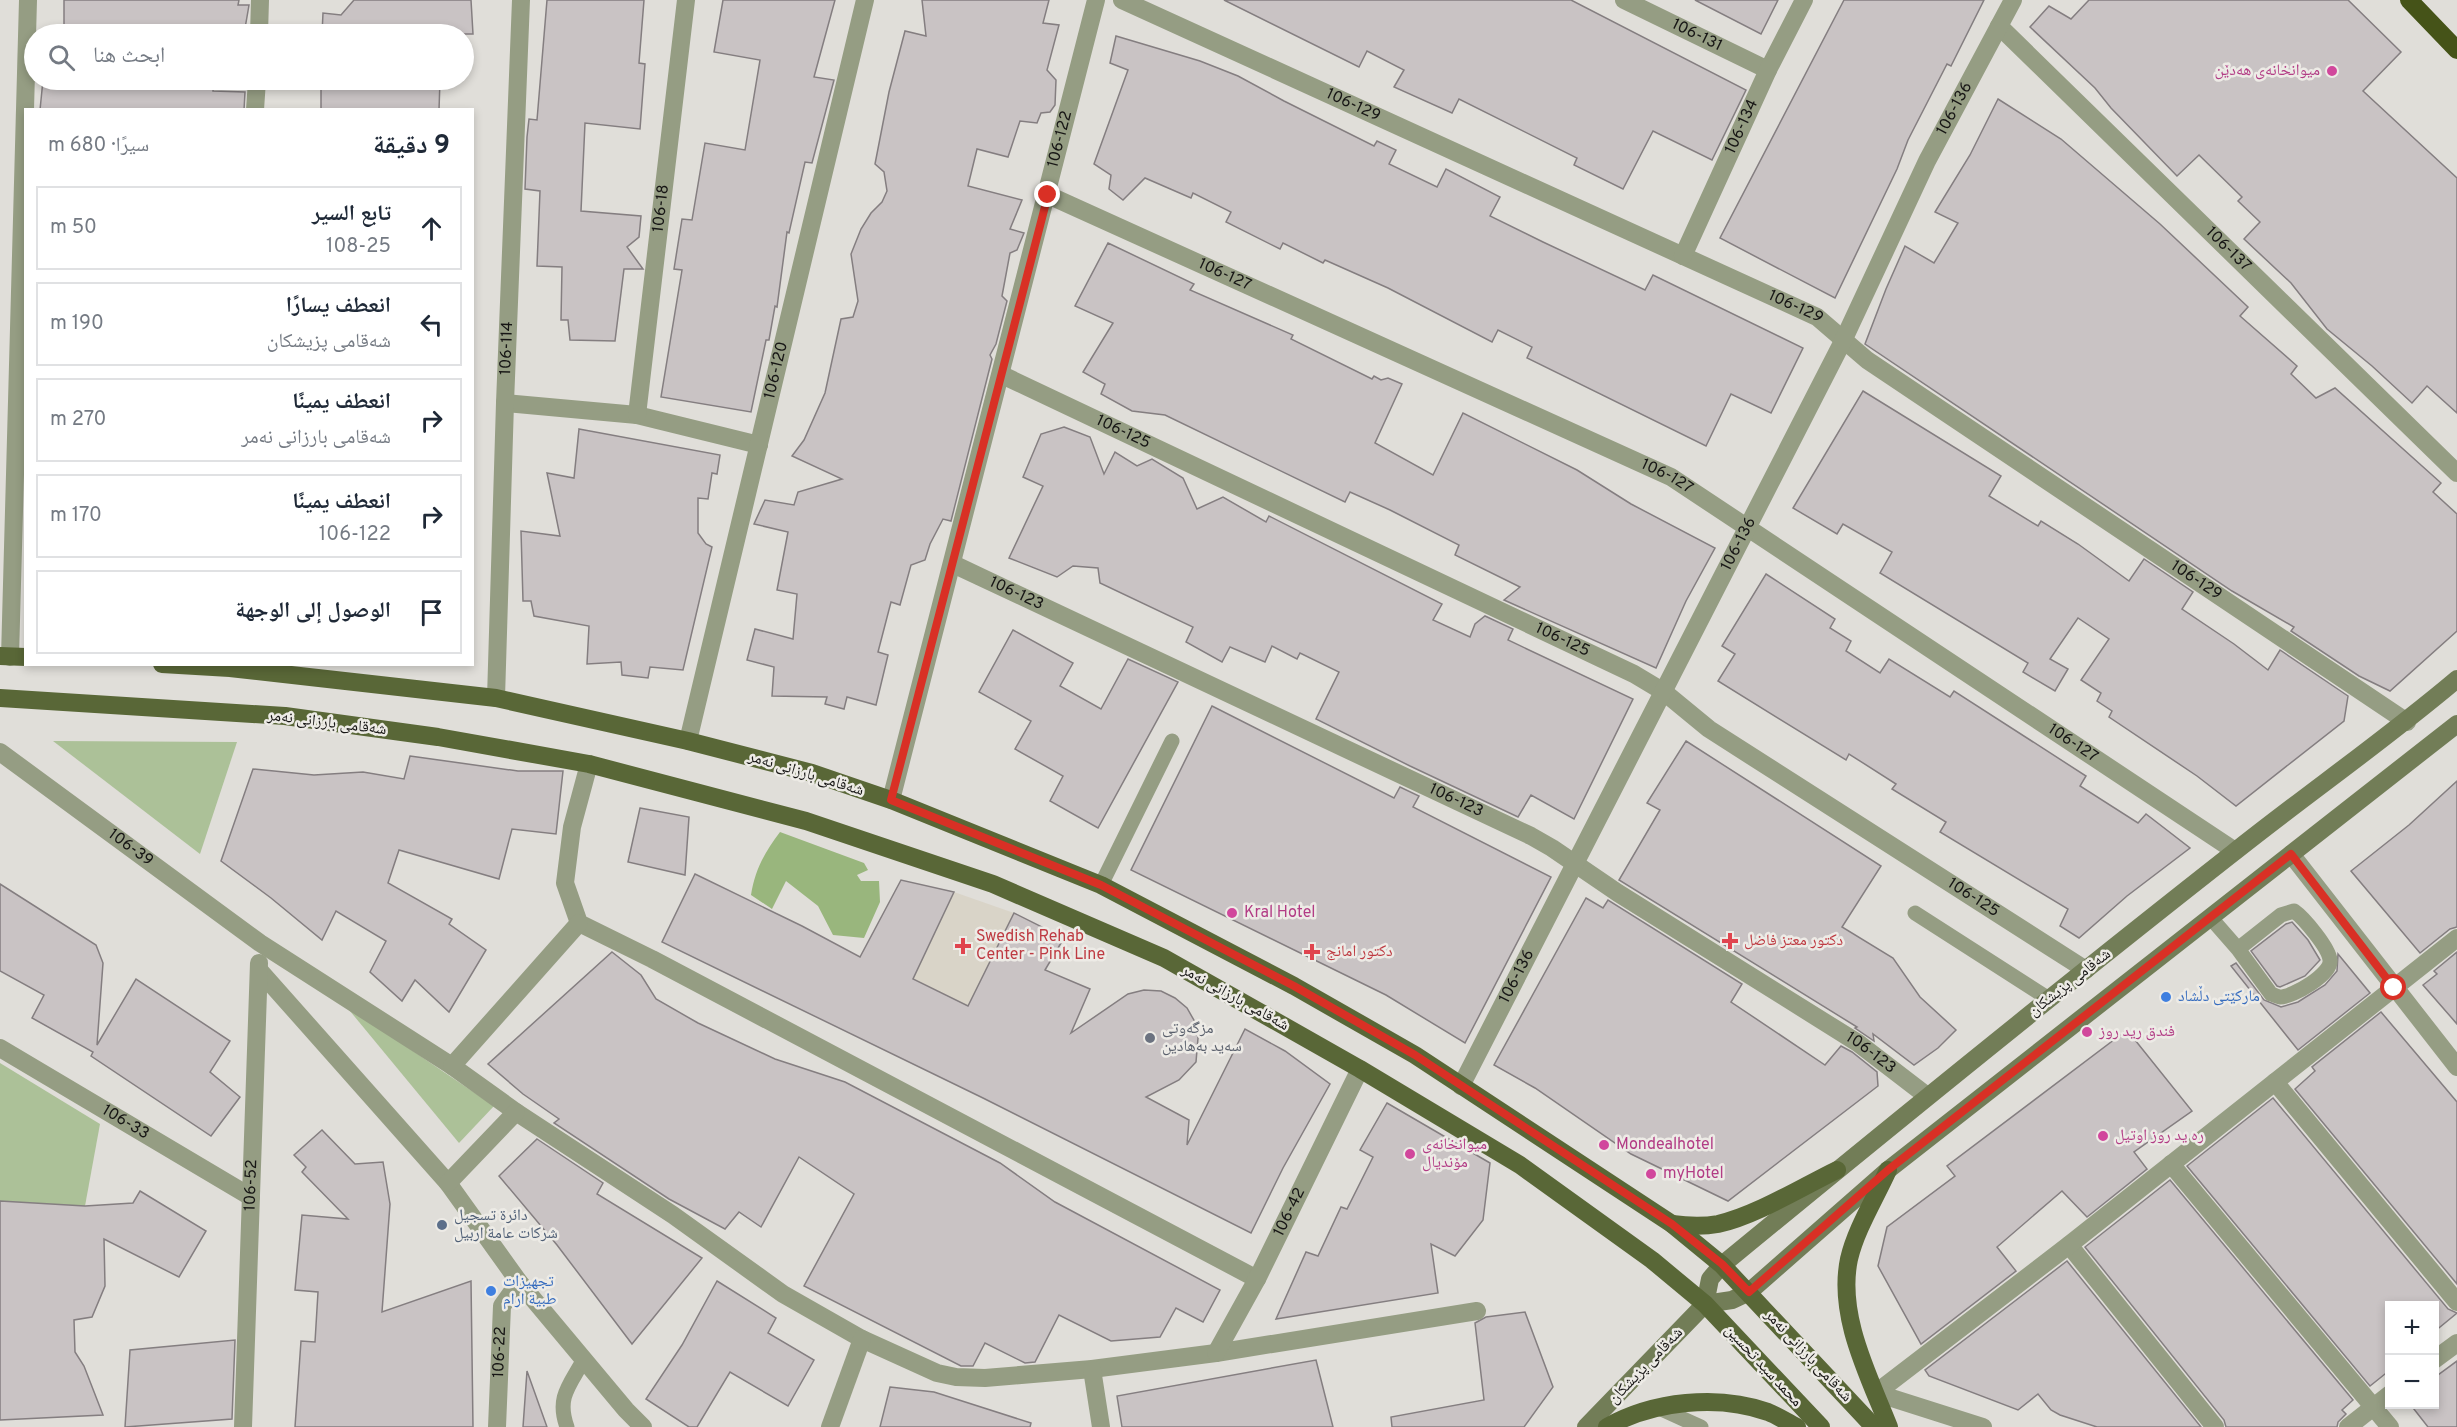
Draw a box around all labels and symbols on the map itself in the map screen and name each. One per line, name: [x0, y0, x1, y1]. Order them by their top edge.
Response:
street label: 106-131: [1668, 15, 1725, 56]
place label: میوانخانەی هەدێن: [2214, 61, 2320, 81]
marker: میوانخانەی هەدێن: [2325, 64, 2339, 78]
street label: 106-136: [1933, 79, 1977, 139]
street label: 106-129: [1323, 84, 1383, 126]
street label: 106-134: [1721, 96, 1763, 157]
street label: 106-122: [1043, 109, 1077, 170]
route end: [1034, 181, 1060, 207]
street label: 106-18: [649, 183, 674, 233]
street label: 106-137: [2201, 223, 2255, 276]
street label: 106-127: [1195, 254, 1254, 296]
street label: 106-129: [1765, 286, 1827, 328]
street label: 106-114: [496, 321, 518, 375]
street label: 106-120: [760, 340, 793, 401]
street label: 106-125: [1093, 411, 1154, 454]
street label: 106-127: [1638, 455, 1697, 499]
street label: 106-136: [1717, 514, 1761, 574]
street label: 106-129: [2167, 556, 2226, 605]
street label: 106-123: [986, 572, 1047, 615]
street label: 106-125: [1532, 619, 1593, 662]
street label: شەقامی بارزانی نەمر: [265, 706, 388, 740]
street label: 106-127: [2044, 720, 2102, 767]
street label: شەقامی بارزانی نەمر: [745, 747, 866, 801]
street label: 106-123: [1426, 779, 1486, 822]
street label: 106-39: [104, 825, 157, 871]
street label: 106-125: [1943, 874, 2003, 922]
place label: Kral Hotel: [1244, 903, 1316, 923]
marker: Kral Hotel: [1225, 906, 1239, 920]
place label: Swedish Rehab Center - Pink Line: [976, 927, 1105, 965]
place label: دكتور معتز فاضل: [1744, 931, 1843, 951]
marker: دكتور معتز فاضل: [1721, 932, 1739, 950]
marker: Swedish Rehab Center - Pink Line: [954, 937, 972, 955]
place label: دكتور امانج: [1326, 942, 1393, 962]
marker: دكتور امانج: [1303, 943, 1321, 961]
street label: شەقامی پزیشکان: [2025, 945, 2115, 1021]
street label: 106-136: [1495, 946, 1539, 1007]
street label: شەقامی بارزانی نەمر: [1177, 960, 1292, 1036]
route start: [2380, 974, 2406, 1000]
place label: مارکێتی دڵشاد: [2178, 985, 2260, 1007]
marker: مارکێتی دڵشاد: [2159, 990, 2173, 1004]
place label: مزگەوتی سەید بەهادین: [1162, 1019, 1242, 1057]
place label: فندق ريد روز: [2098, 1022, 2175, 1042]
marker: فندق ريد روز: [2080, 1025, 2094, 1039]
street label: 106-123: [1842, 1028, 1900, 1078]
marker: مزگەوتی سەید بەهادین: [1143, 1031, 1157, 1045]
street label: 106-33: [98, 1101, 153, 1144]
place label: ره يد روز اوتيل: [2115, 1126, 2204, 1146]
marker: ره يد روز اوتيل: [2096, 1129, 2110, 1143]
place label: میوانخانەی مۆندیال: [1422, 1135, 1487, 1173]
place label: Mondealhotel: [1616, 1135, 1714, 1155]
marker: Mondealhotel: [1597, 1138, 1611, 1152]
marker: میوانخانەی مۆندیال: [1403, 1147, 1417, 1161]
street label: 106-52: [240, 1159, 262, 1211]
place label: myHotel: [1663, 1164, 1724, 1184]
marker: myHotel: [1644, 1167, 1658, 1181]
street label: 106-42: [1269, 1184, 1310, 1240]
place label: دائرة تسجيل شركات عامة اربيل: [454, 1206, 558, 1244]
marker: دائرة تسجيل شركات عامة اربيل: [435, 1218, 449, 1232]
place label: تجهيزات طبية ارام: [503, 1272, 557, 1310]
marker: تجهيزات طبية ارام: [484, 1284, 498, 1298]
street label: شەقامی بارزانی نەمر: [1759, 1305, 1856, 1407]
street label: محمد سید تحسین: [1720, 1321, 1806, 1411]
street label: شەقامی پزیشکان: [1604, 1323, 1688, 1409]
street label: 106-22: [489, 1326, 511, 1378]

